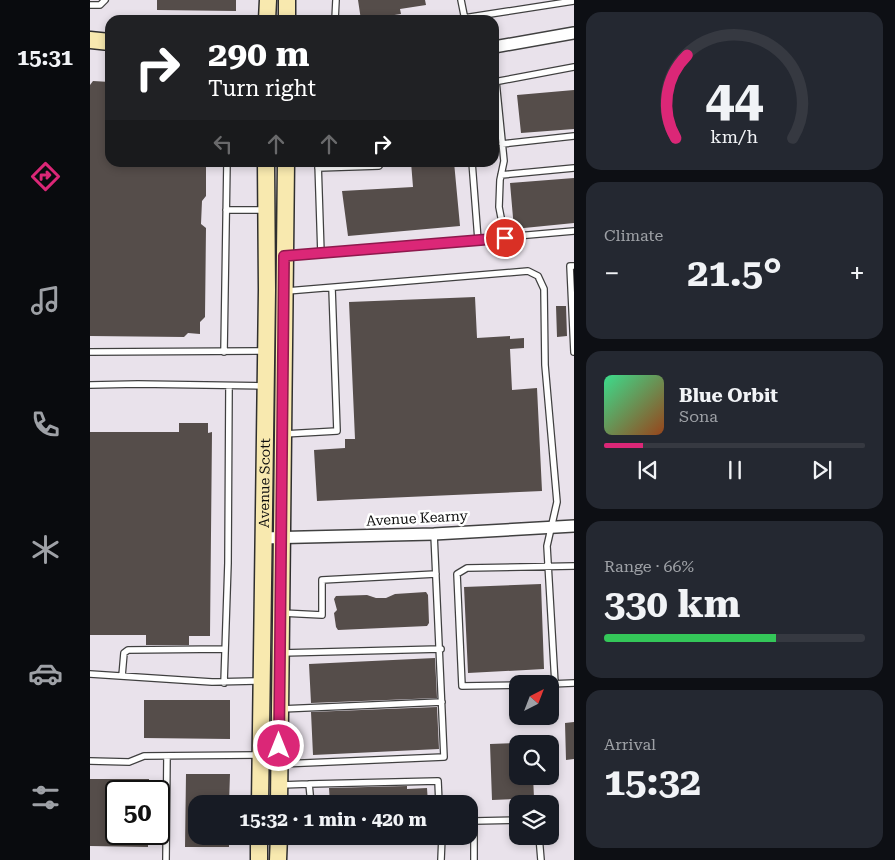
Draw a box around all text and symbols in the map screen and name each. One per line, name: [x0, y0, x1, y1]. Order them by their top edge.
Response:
text: 290 m: [208, 34, 309, 75]
icon: right: [125, 35, 190, 100]
text: 15:31: [17, 45, 73, 70]
text: 44: [705, 69, 764, 130]
text: Turn right: [208, 76, 316, 101]
text: km/h: [711, 126, 759, 147]
icon: left: [209, 130, 237, 158]
icon: ahead: [262, 130, 290, 158]
icon: ahead: [315, 130, 343, 158]
icon: right: [368, 130, 396, 158]
icon: directions: [28, 159, 63, 194]
pin: [484, 217, 526, 259]
icon: arrive: [491, 224, 519, 252]
text: Climate: [604, 226, 663, 245]
text: 21.5°: [687, 251, 782, 295]
text: −: [604, 257, 620, 290]
text: +: [849, 257, 865, 290]
icon: music: [28, 283, 63, 318]
text: Blue Orbit: [679, 384, 778, 407]
icon: phone: [28, 407, 63, 442]
text: Sona: [679, 407, 718, 426]
street label: Avenue Scott: [256, 438, 273, 528]
icon: previous: [634, 456, 662, 484]
icon: pause: [721, 456, 749, 484]
icon: next: [808, 456, 836, 484]
street label: Avenue Kearny: [366, 507, 469, 529]
icon: climate: [28, 532, 63, 567]
text: Range · 66%: [604, 557, 694, 576]
text: 330 km: [604, 582, 740, 626]
icon: car: [28, 656, 63, 691]
north arrow: [509, 675, 559, 725]
map controls: [509, 675, 559, 845]
position arrow: [252, 719, 304, 771]
button: search: [509, 735, 559, 785]
text: Arrival: [604, 735, 656, 754]
text: 15:32: [604, 760, 701, 804]
icon: filters: [28, 780, 63, 815]
speed limit sign: 50: [105, 780, 170, 845]
button: layers: [509, 795, 559, 845]
text: 15:32 · 1 min · 420 m: [239, 808, 427, 831]

